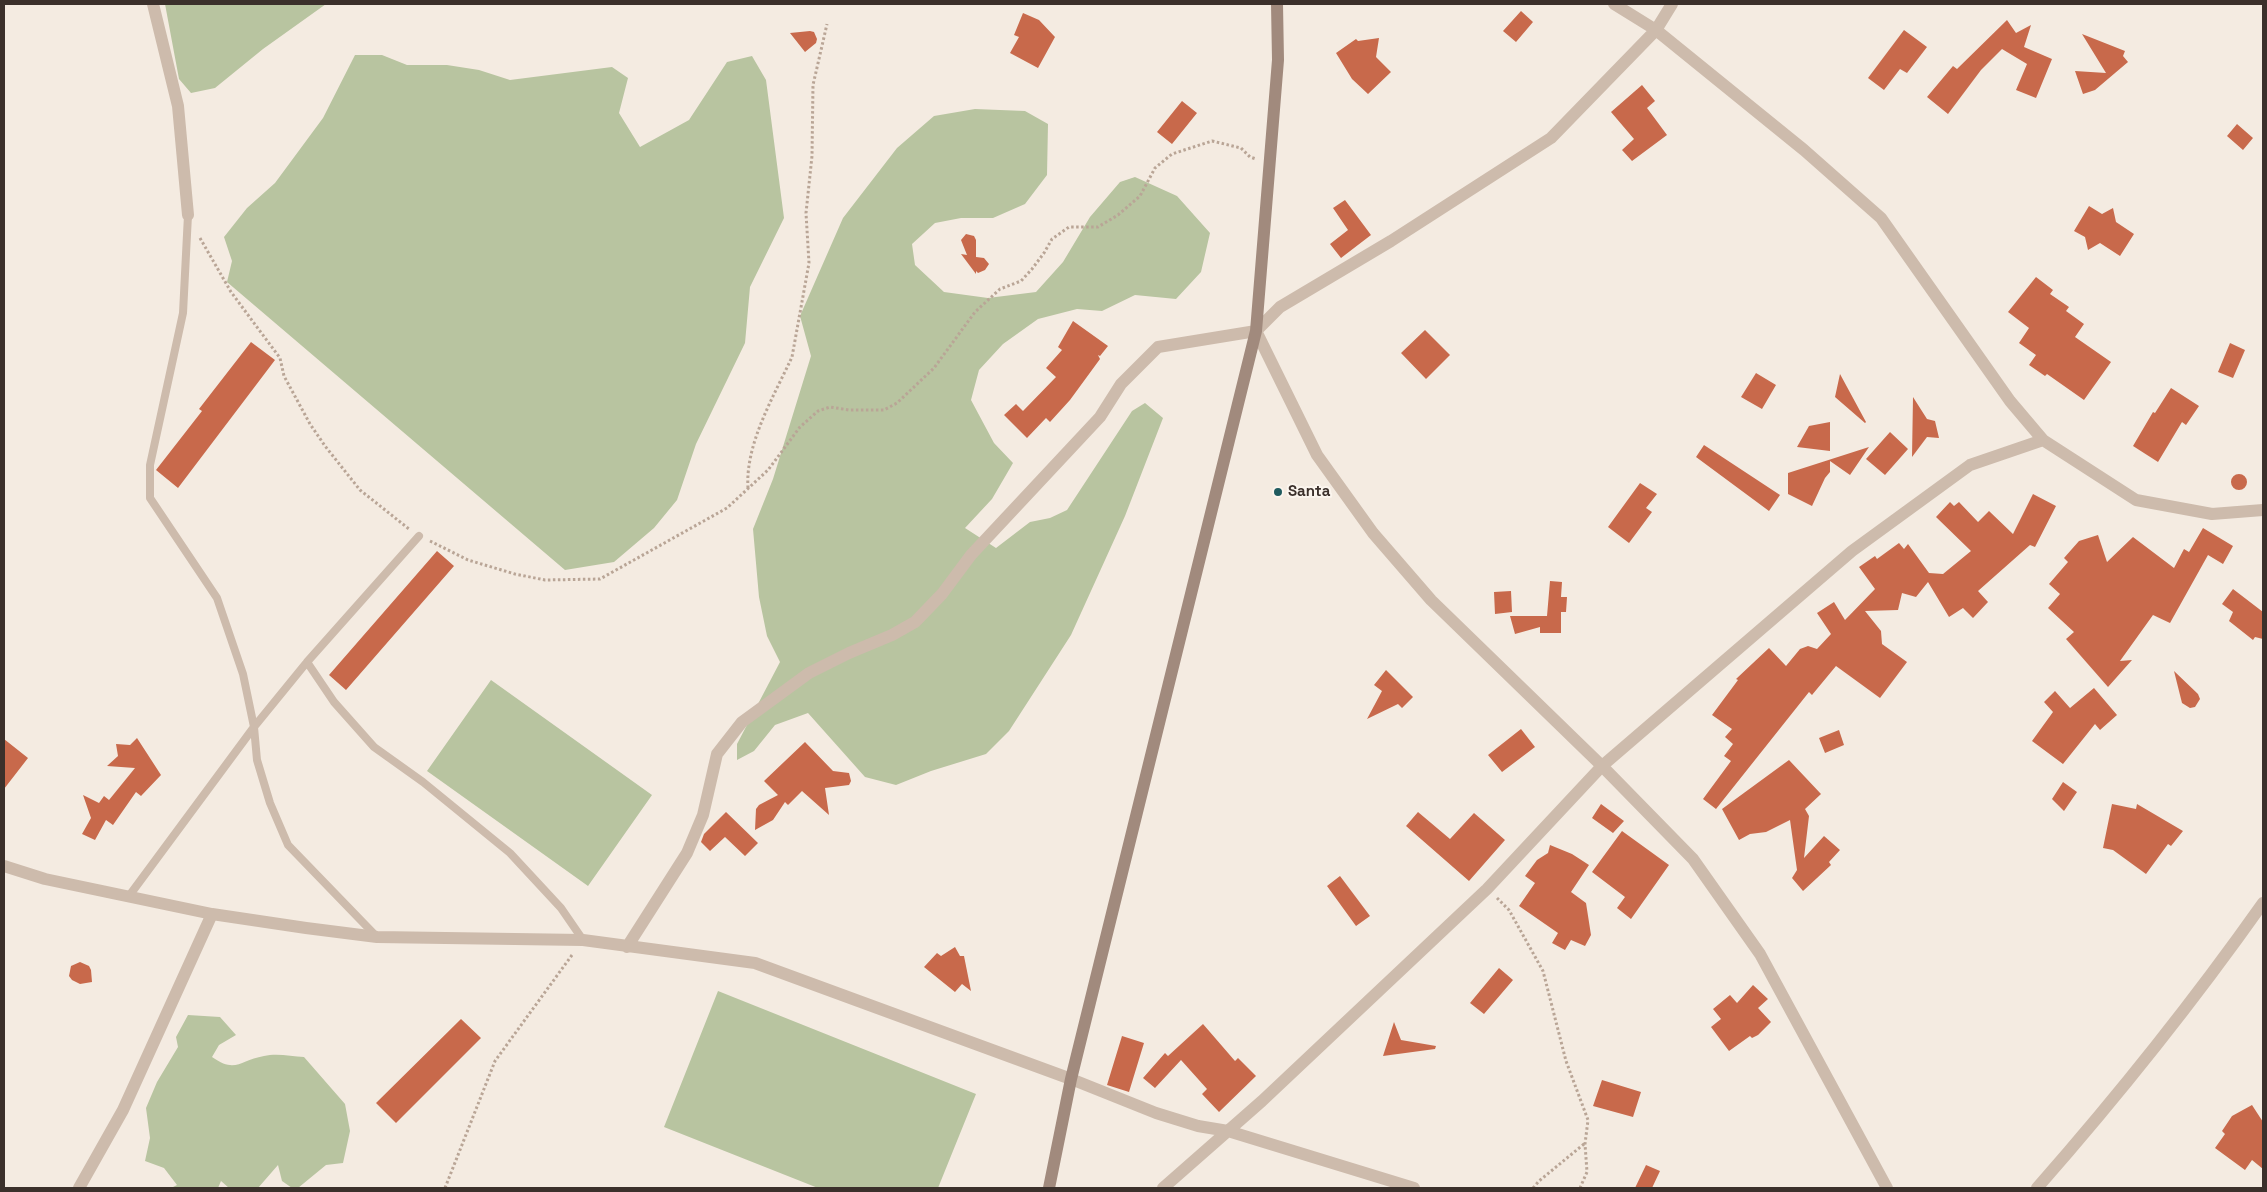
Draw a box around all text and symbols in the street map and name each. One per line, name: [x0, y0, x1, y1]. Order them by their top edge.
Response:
place label: Santa: [1288, 483, 1330, 501]
marker: Santa: [1272, 486, 1284, 498]

